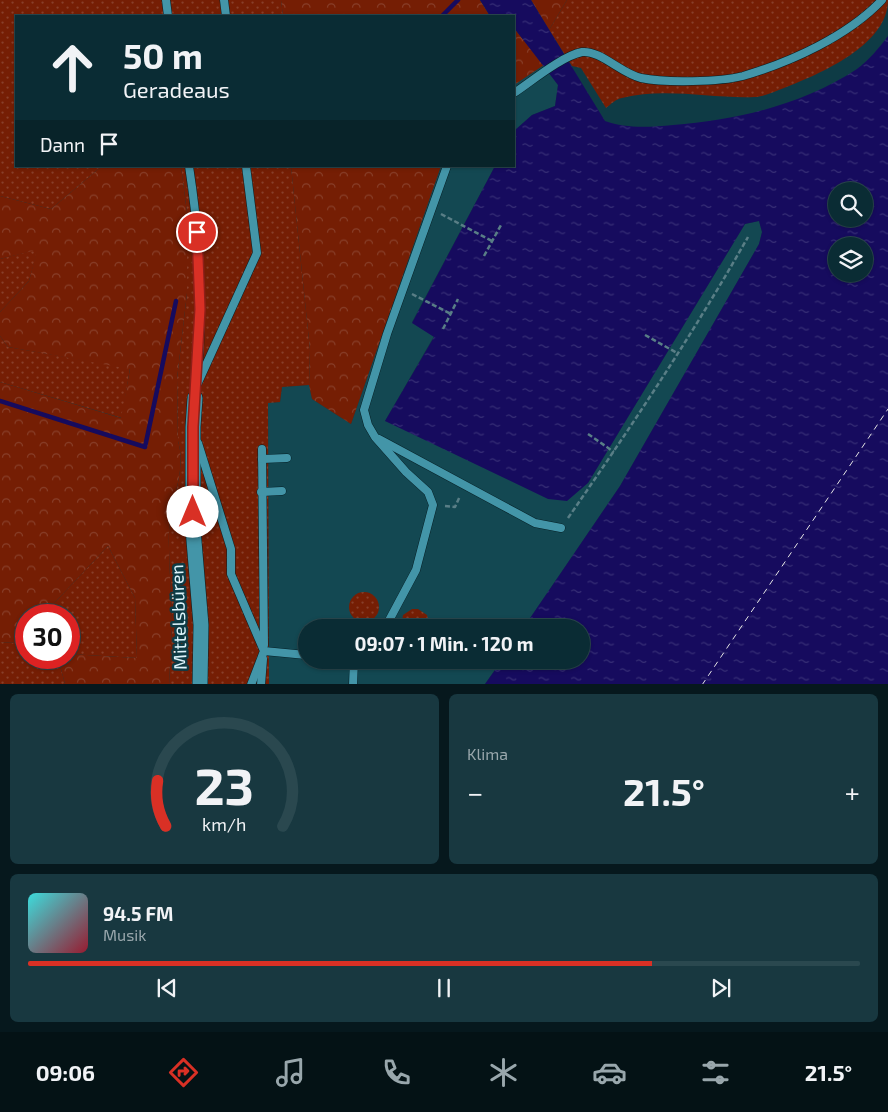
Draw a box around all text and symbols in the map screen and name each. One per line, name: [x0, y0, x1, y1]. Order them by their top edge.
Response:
text: 50 m: [123, 34, 203, 76]
icon: ahead: [40, 35, 105, 100]
text: Geradeaus: [123, 76, 230, 102]
icon: arrive: [95, 130, 123, 158]
text: Dann: [40, 133, 85, 156]
map controls: [828, 182, 873, 282]
button: search: [828, 182, 873, 227]
pin: [176, 211, 218, 253]
icon: arrive: [183, 218, 211, 246]
button: layers: [828, 237, 873, 282]
position arrow: [166, 485, 218, 537]
street label: Mittelsbüren: [165, 564, 191, 670]
speed limit sign: 30: [15, 604, 80, 669]
text: 09:07 · 1 Min. · 120 m: [354, 632, 534, 655]
text: Klima: [467, 744, 508, 763]
text: 23: [195, 753, 254, 815]
text: 21.5°: [623, 768, 705, 814]
text: −: [467, 775, 483, 809]
text: +: [845, 775, 860, 809]
text: km/h: [202, 813, 247, 835]
text: 94.5 FM: [103, 902, 174, 925]
text: Musik: [103, 925, 146, 944]
icon: previous: [153, 974, 181, 1002]
icon: pause: [430, 974, 458, 1002]
icon: next: [707, 974, 735, 1002]
icon: directions: [166, 1055, 201, 1090]
icon: music: [273, 1055, 308, 1090]
icon: phone: [379, 1055, 414, 1090]
icon: climate: [486, 1055, 521, 1090]
icon: car: [592, 1055, 627, 1090]
icon: filters: [698, 1055, 733, 1090]
text: 09:06: [36, 1059, 95, 1085]
text: 21.5°: [805, 1059, 852, 1085]

